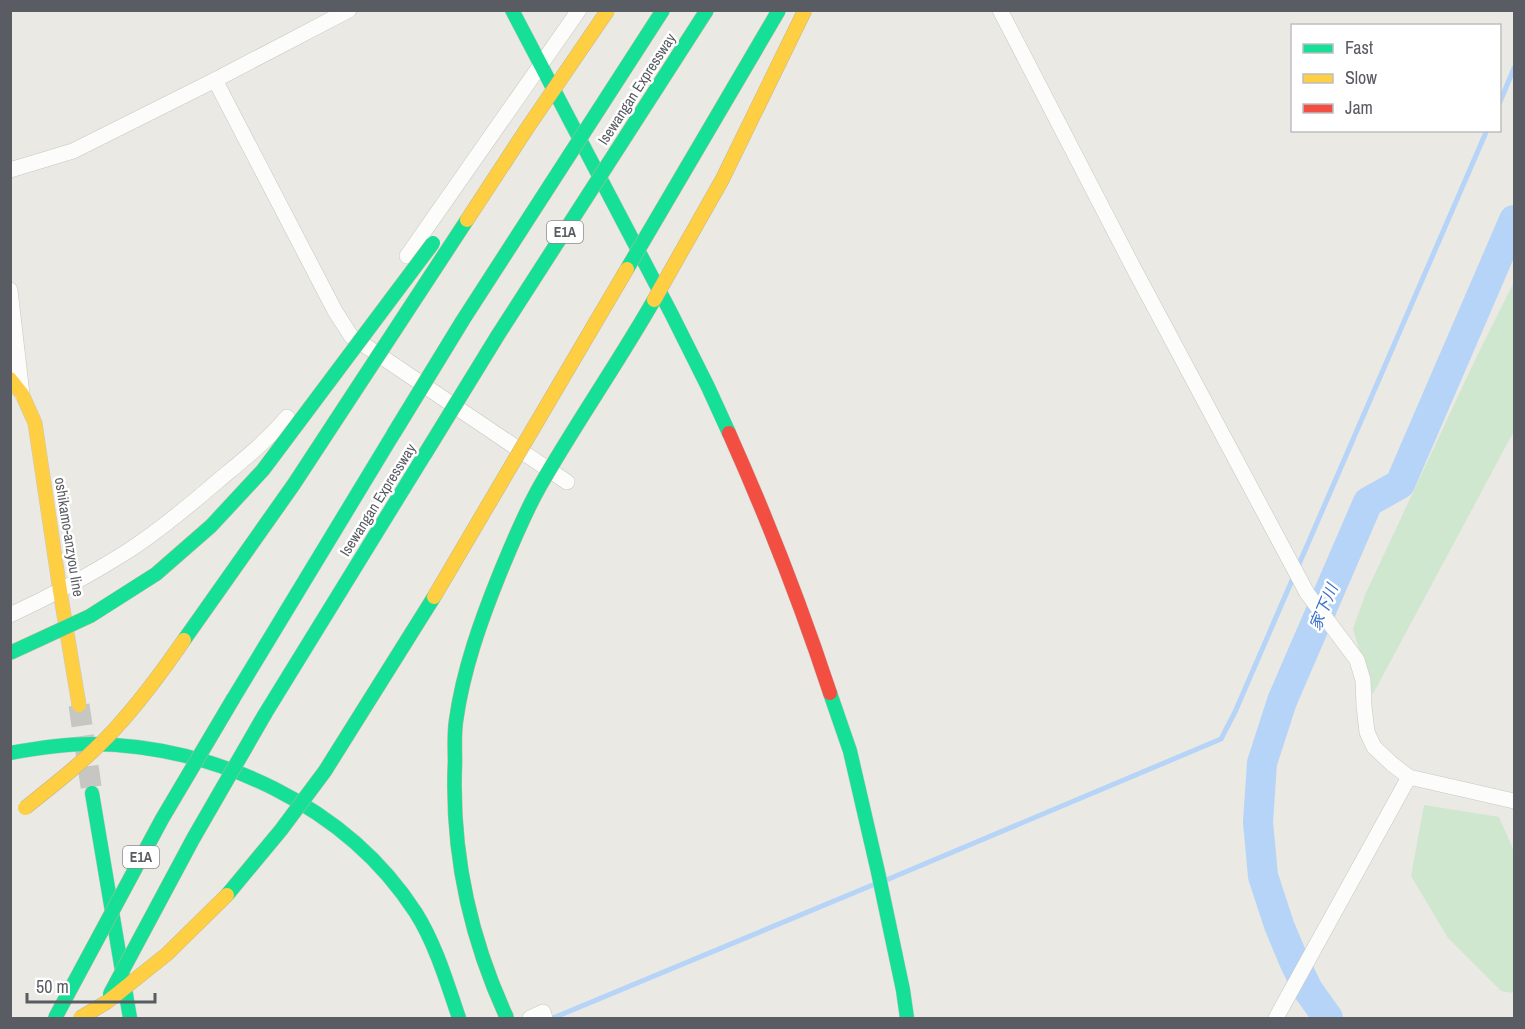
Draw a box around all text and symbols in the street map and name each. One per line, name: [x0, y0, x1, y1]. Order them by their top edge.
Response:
legend: [1291, 24, 1501, 132]
street label: Isewangan Expressway: [593, 28, 681, 149]
text: Fast: [1345, 35, 1373, 60]
text: Slow: [1345, 65, 1377, 90]
text: Jam: [1345, 95, 1373, 120]
road number: E1A: [547, 221, 583, 243]
street label: Isewangan Expressway: [334, 439, 421, 560]
street label: oshikamo-anzyou line: [50, 476, 89, 598]
water label: 家下川: [1303, 579, 1343, 633]
road number: E1A: [123, 846, 159, 868]
scale bar: [27, 966, 154, 1004]
text: 50 m: [36, 974, 69, 999]

